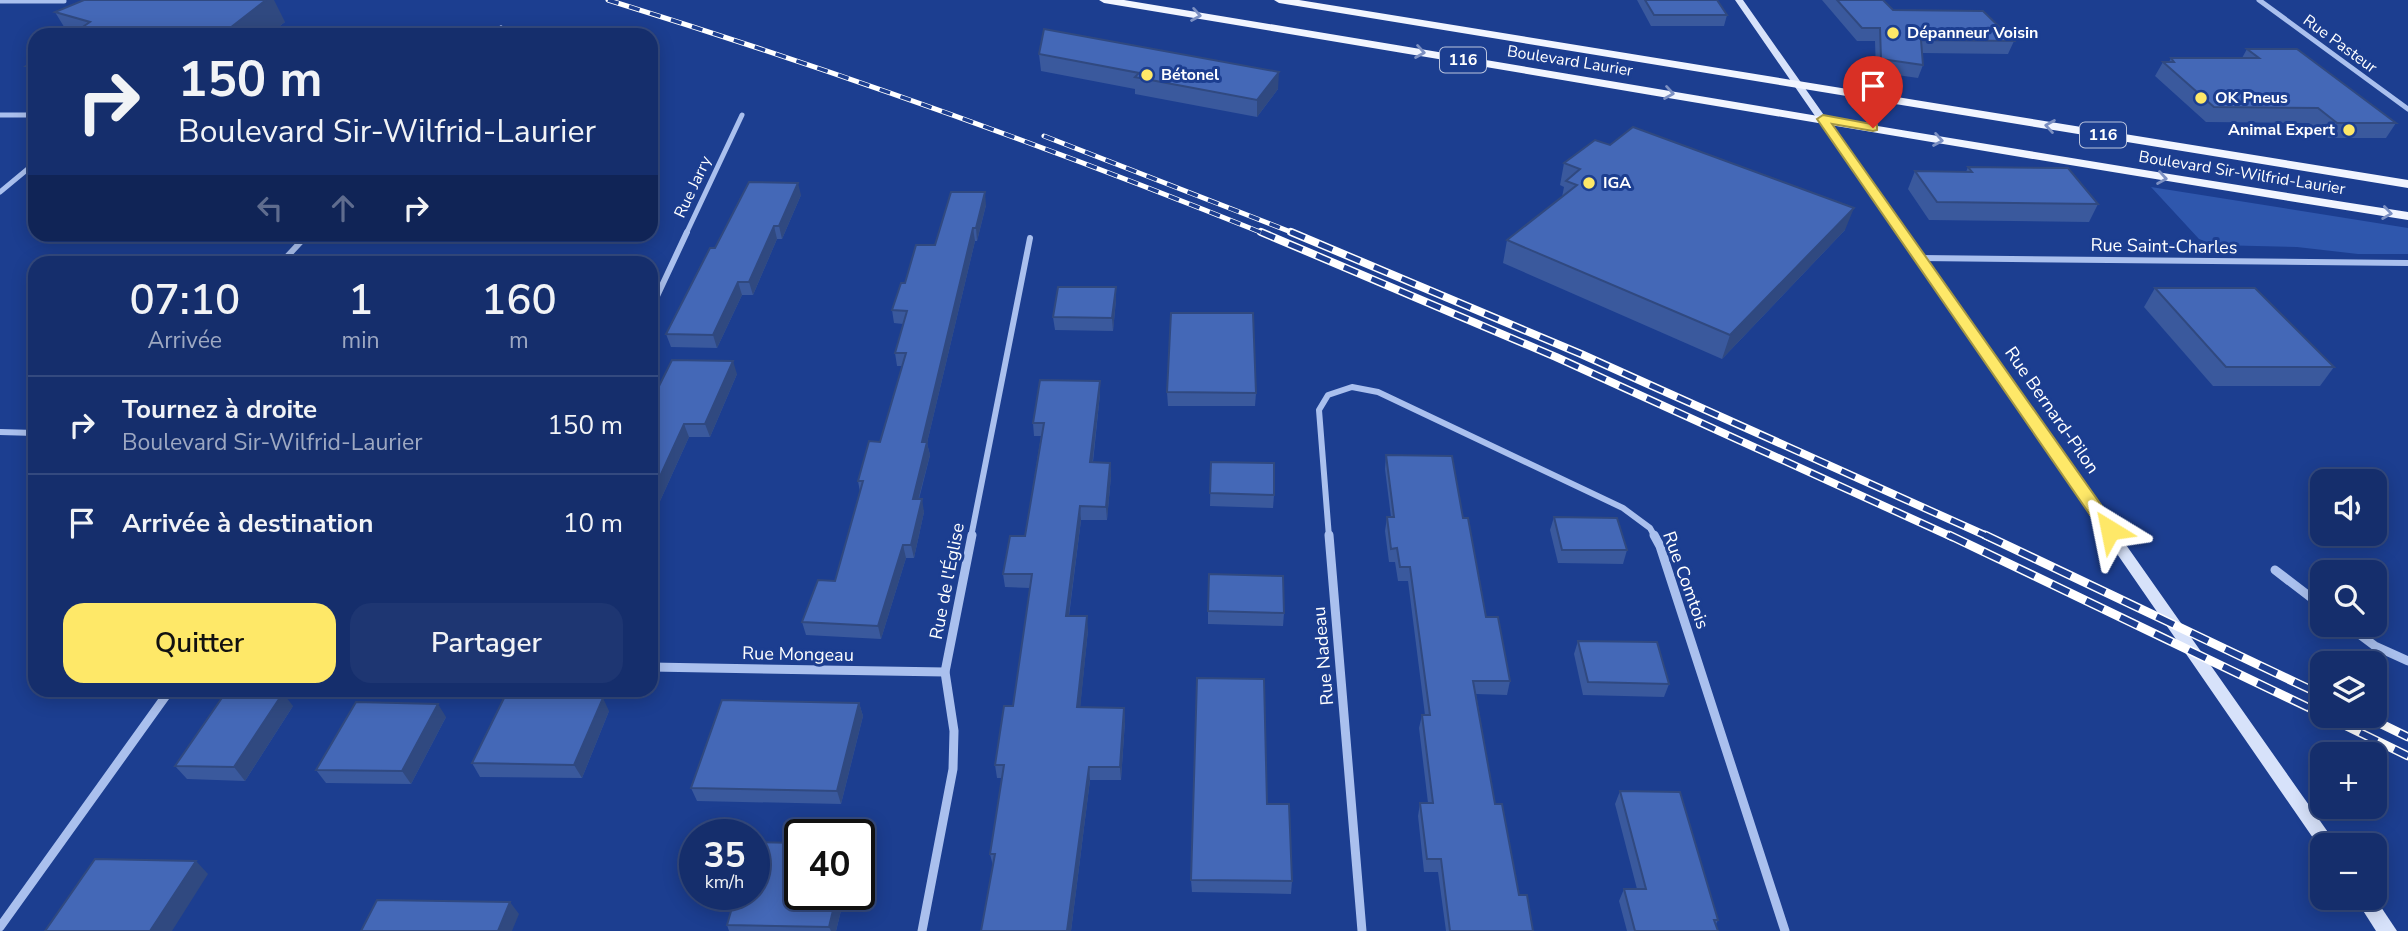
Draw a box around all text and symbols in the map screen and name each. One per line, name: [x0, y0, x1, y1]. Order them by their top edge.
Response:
one-way arrow: [1190, 7, 1201, 22]
street label: Rue Pasteur: [2298, 10, 2382, 79]
place label: Dépanneur Voisin: [1907, 22, 2038, 44]
marker: Dépanneur Voisin: [1885, 25, 1901, 41]
street label: Boulevard Laurier: [1505, 40, 1635, 82]
one-way arrow: [1414, 45, 1426, 60]
text: 150 m: [178, 46, 322, 113]
road number: 116: [1440, 48, 1486, 72]
icon: right: [63, 56, 154, 147]
pin: [1843, 56, 1903, 128]
place label: Bétonel: [1161, 64, 1219, 86]
marker: Bétonel: [1139, 67, 1155, 83]
icon: arrive: [1854, 67, 1892, 105]
one-way arrow: [1663, 85, 1675, 100]
place label: OK Pneus: [2215, 87, 2288, 109]
marker: OK Pneus: [2193, 90, 2209, 106]
text: Boulevard Sir-Wilfrid-Laurier: [178, 110, 596, 153]
one-way arrow: [2044, 119, 2056, 134]
place label: Animal Expert: [2228, 119, 2336, 141]
road number: 116: [2080, 122, 2126, 148]
marker: Animal Expert: [2341, 122, 2357, 138]
one-way arrow: [1932, 132, 1944, 147]
street label: Boulevard Sir-Wilfrid-Laurier: [2137, 146, 2347, 200]
street label: Rue Jarry: [669, 152, 717, 222]
one-way arrow: [2156, 170, 2168, 185]
place label: IGA: [1603, 172, 1631, 194]
marker: IGA: [1581, 175, 1597, 191]
icon: left: [251, 189, 289, 227]
icon: ahead: [324, 189, 362, 227]
icon: right: [397, 189, 435, 227]
one-way arrow: [2381, 205, 2393, 220]
street label: Rue Saint-Charles: [2090, 233, 2238, 259]
text: 07:10: [129, 272, 240, 329]
text: 1: [348, 272, 373, 329]
text: 160: [481, 272, 557, 329]
text: Arrivée: [147, 325, 222, 356]
text: min: [342, 325, 380, 356]
text: m: [509, 325, 529, 356]
street label: Rue Bernard-Pilon: [1999, 342, 2105, 478]
text: Tournez à droite: [122, 392, 317, 427]
icon: right: [63, 406, 101, 444]
text: 150 m: [547, 408, 623, 443]
text: Boulevard Sir-Wilfrid-Laurier: [122, 427, 422, 458]
map controls: [2310, 469, 2387, 910]
button: sound: [2310, 469, 2387, 546]
position arrow: [2073, 493, 2147, 567]
icon: arrive: [63, 504, 101, 542]
text: Arrivée à destination: [122, 506, 373, 541]
text: 10 m: [563, 506, 623, 541]
street label: Rue de l'Église: [924, 521, 970, 641]
street label: Rue Comtois: [1657, 528, 1715, 632]
button: search: [2310, 560, 2387, 637]
button: Quitter: [63, 603, 336, 683]
button: Partager: [350, 603, 623, 683]
street label: Rue Nadeau: [1307, 606, 1339, 706]
street label: Rue Mongeau: [742, 641, 854, 667]
button: layers: [2310, 651, 2387, 728]
button: +: [2310, 742, 2387, 819]
speed limit sign: 40: [784, 819, 875, 910]
text: 35: [703, 832, 746, 879]
button: −: [2310, 833, 2387, 910]
text: km/h: [705, 870, 744, 894]

